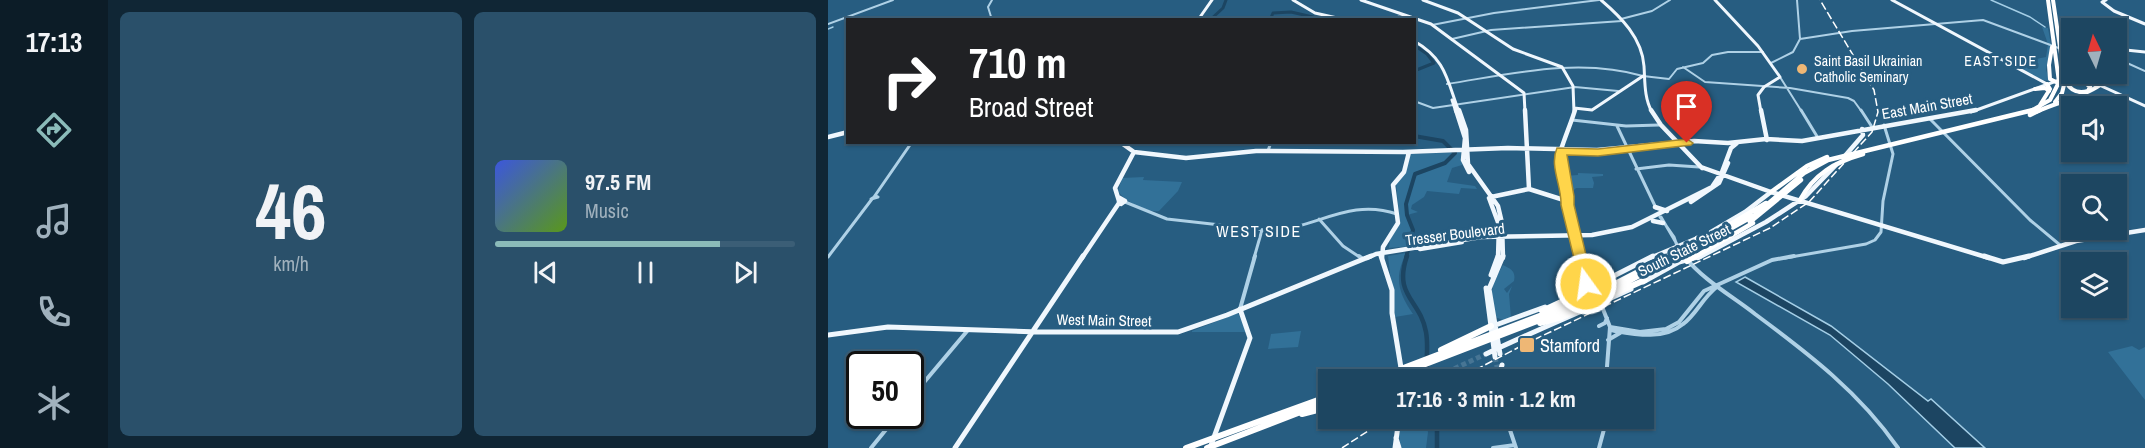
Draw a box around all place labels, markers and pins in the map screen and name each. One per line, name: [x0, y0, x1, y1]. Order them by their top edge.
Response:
place label: Saint Basil Ukrainian Catholic Seminary: [1814, 52, 1923, 86]
marker: Saint Basil Ukrainian Catholic Seminary: [1795, 62, 1809, 76]
pin: [1661, 81, 1712, 143]
place label: Stamford: [1540, 333, 1600, 358]
marker: Stamford: [1518, 336, 1536, 354]

